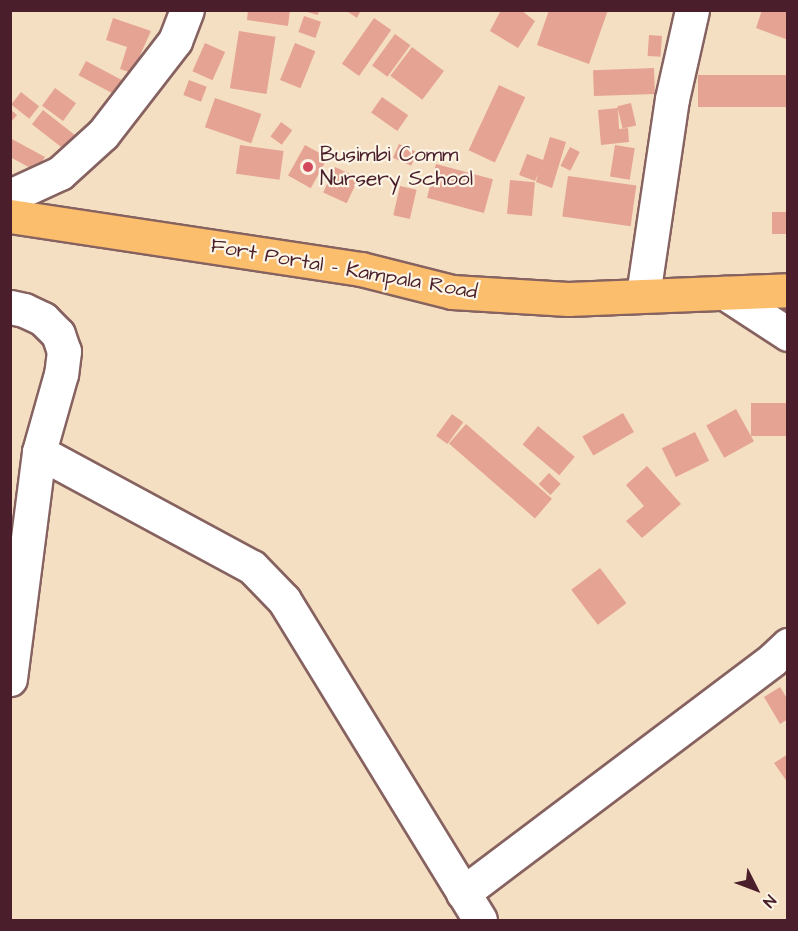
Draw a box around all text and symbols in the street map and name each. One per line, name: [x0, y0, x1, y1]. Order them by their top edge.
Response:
place label: Busimbi Comm Nursery School: [320, 142, 473, 192]
marker: Busimbi Comm Nursery School: [301, 160, 315, 174]
street label: Fort Portal - Kampala Road: [209, 233, 479, 305]
north arrow: [726, 859, 786, 919]
text: N: [758, 890, 781, 912]

